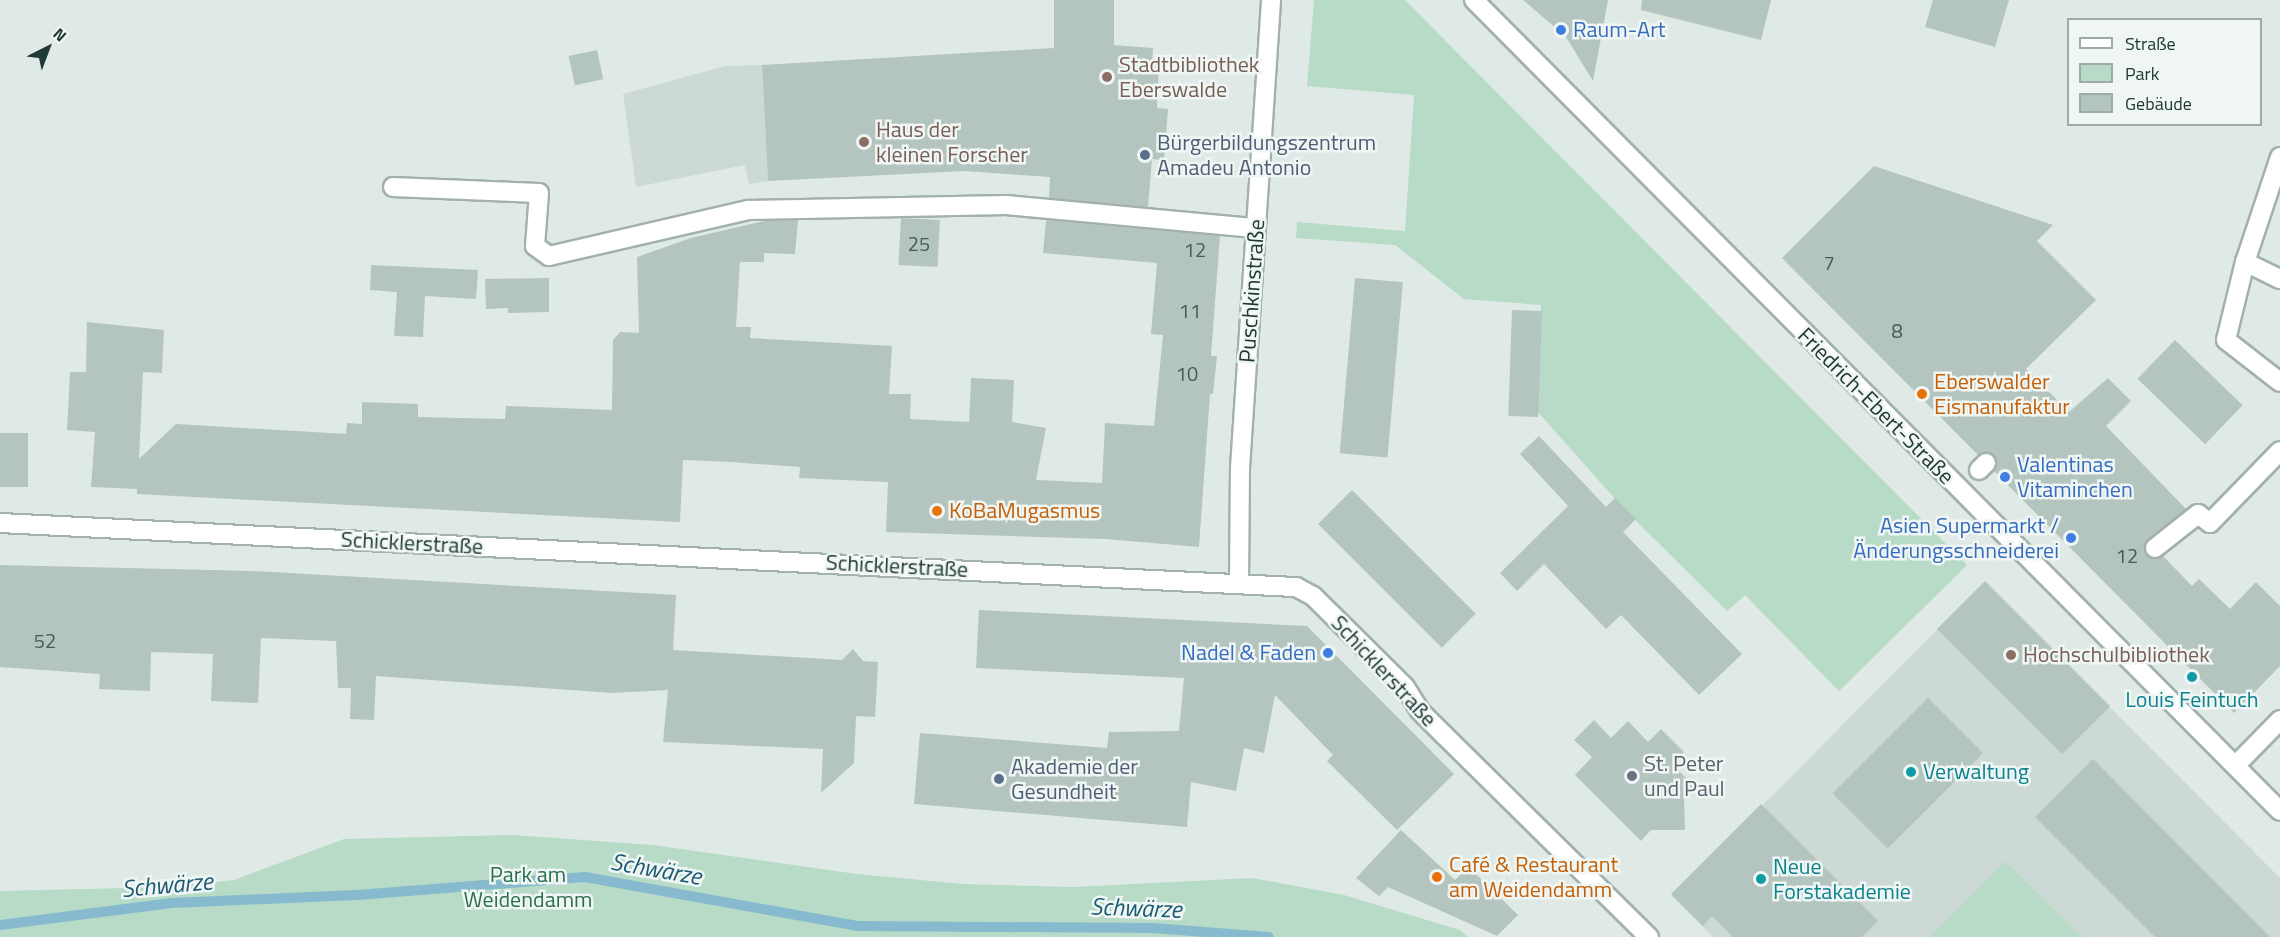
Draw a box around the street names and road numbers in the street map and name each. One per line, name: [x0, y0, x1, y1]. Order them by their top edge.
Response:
street label: Puschkinstraße: [1234, 218, 1270, 364]
street label: Friedrich-Ebert-Straße: [1792, 322, 1960, 490]
street label: Schicklerstraße: [340, 526, 484, 560]
street label: Schicklerstraße: [825, 549, 969, 583]
street label: Schicklerstraße: [1326, 610, 1442, 732]

